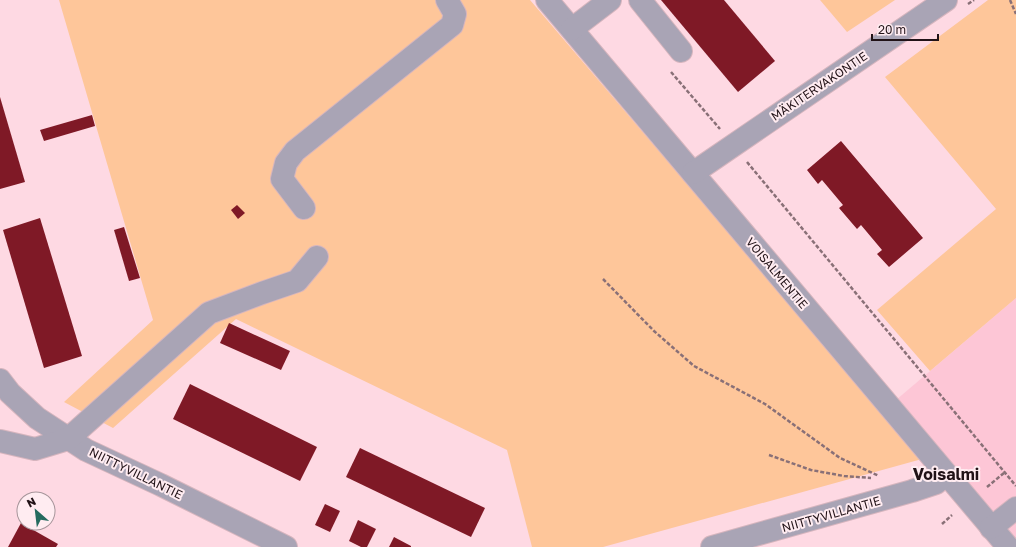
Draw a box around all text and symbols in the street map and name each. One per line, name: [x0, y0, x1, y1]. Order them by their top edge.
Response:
scale bar: [872, 16, 938, 42]
text: 20 m: [878, 22, 906, 37]
street label: MÄKITERVAKONTIE: [768, 48, 870, 124]
street label: VOISALMENTIE: [743, 234, 811, 312]
street label: NIITTYVILLANTIE: [87, 444, 185, 502]
district label: Voisalmi: [913, 464, 979, 484]
north arrow: [16, 491, 56, 531]
street label: NIITTYVILLANTIE: [780, 493, 882, 535]
text: N: [24, 494, 38, 509]

